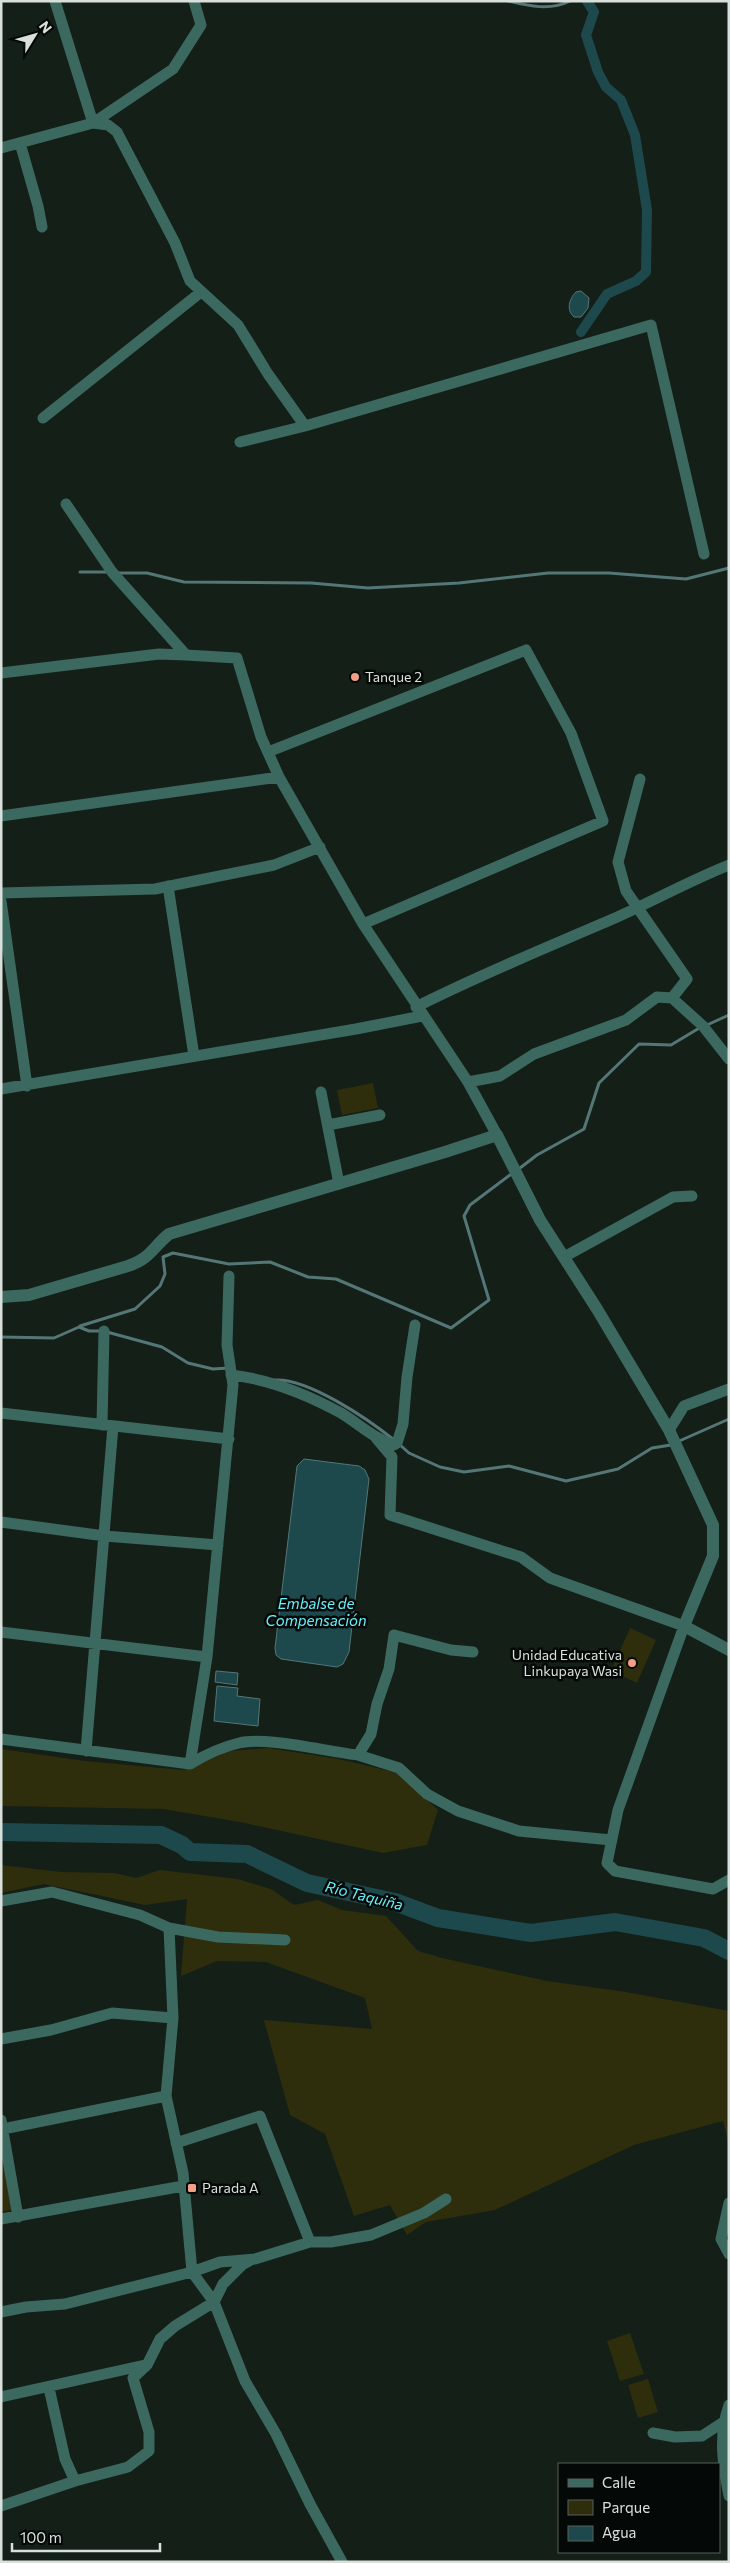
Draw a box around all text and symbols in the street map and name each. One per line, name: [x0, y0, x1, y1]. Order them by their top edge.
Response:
north arrow: [10, 10, 60, 60]
text: N: [36, 18, 56, 36]
place label: Tanque 2: [365, 668, 422, 685]
marker: Tanque 2: [349, 671, 361, 683]
water label: Embalse de Compensación: [265, 1594, 367, 1629]
place label: Unidad Educativa Linkupaya Wasi: [512, 1646, 622, 1679]
marker: Unidad Educativa Linkupaya Wasi: [626, 1657, 638, 1669]
water label: Río Taquiña: [324, 1877, 405, 1913]
place label: Parada A: [202, 2179, 259, 2196]
marker: Parada A: [186, 2182, 198, 2194]
legend: [558, 2463, 720, 2553]
text: Calle: [602, 2473, 636, 2491]
text: Parque: [602, 2498, 650, 2516]
scale bar: [12, 2520, 160, 2552]
text: Agua: [602, 2523, 636, 2541]
text: 100 m: [20, 2528, 62, 2546]

